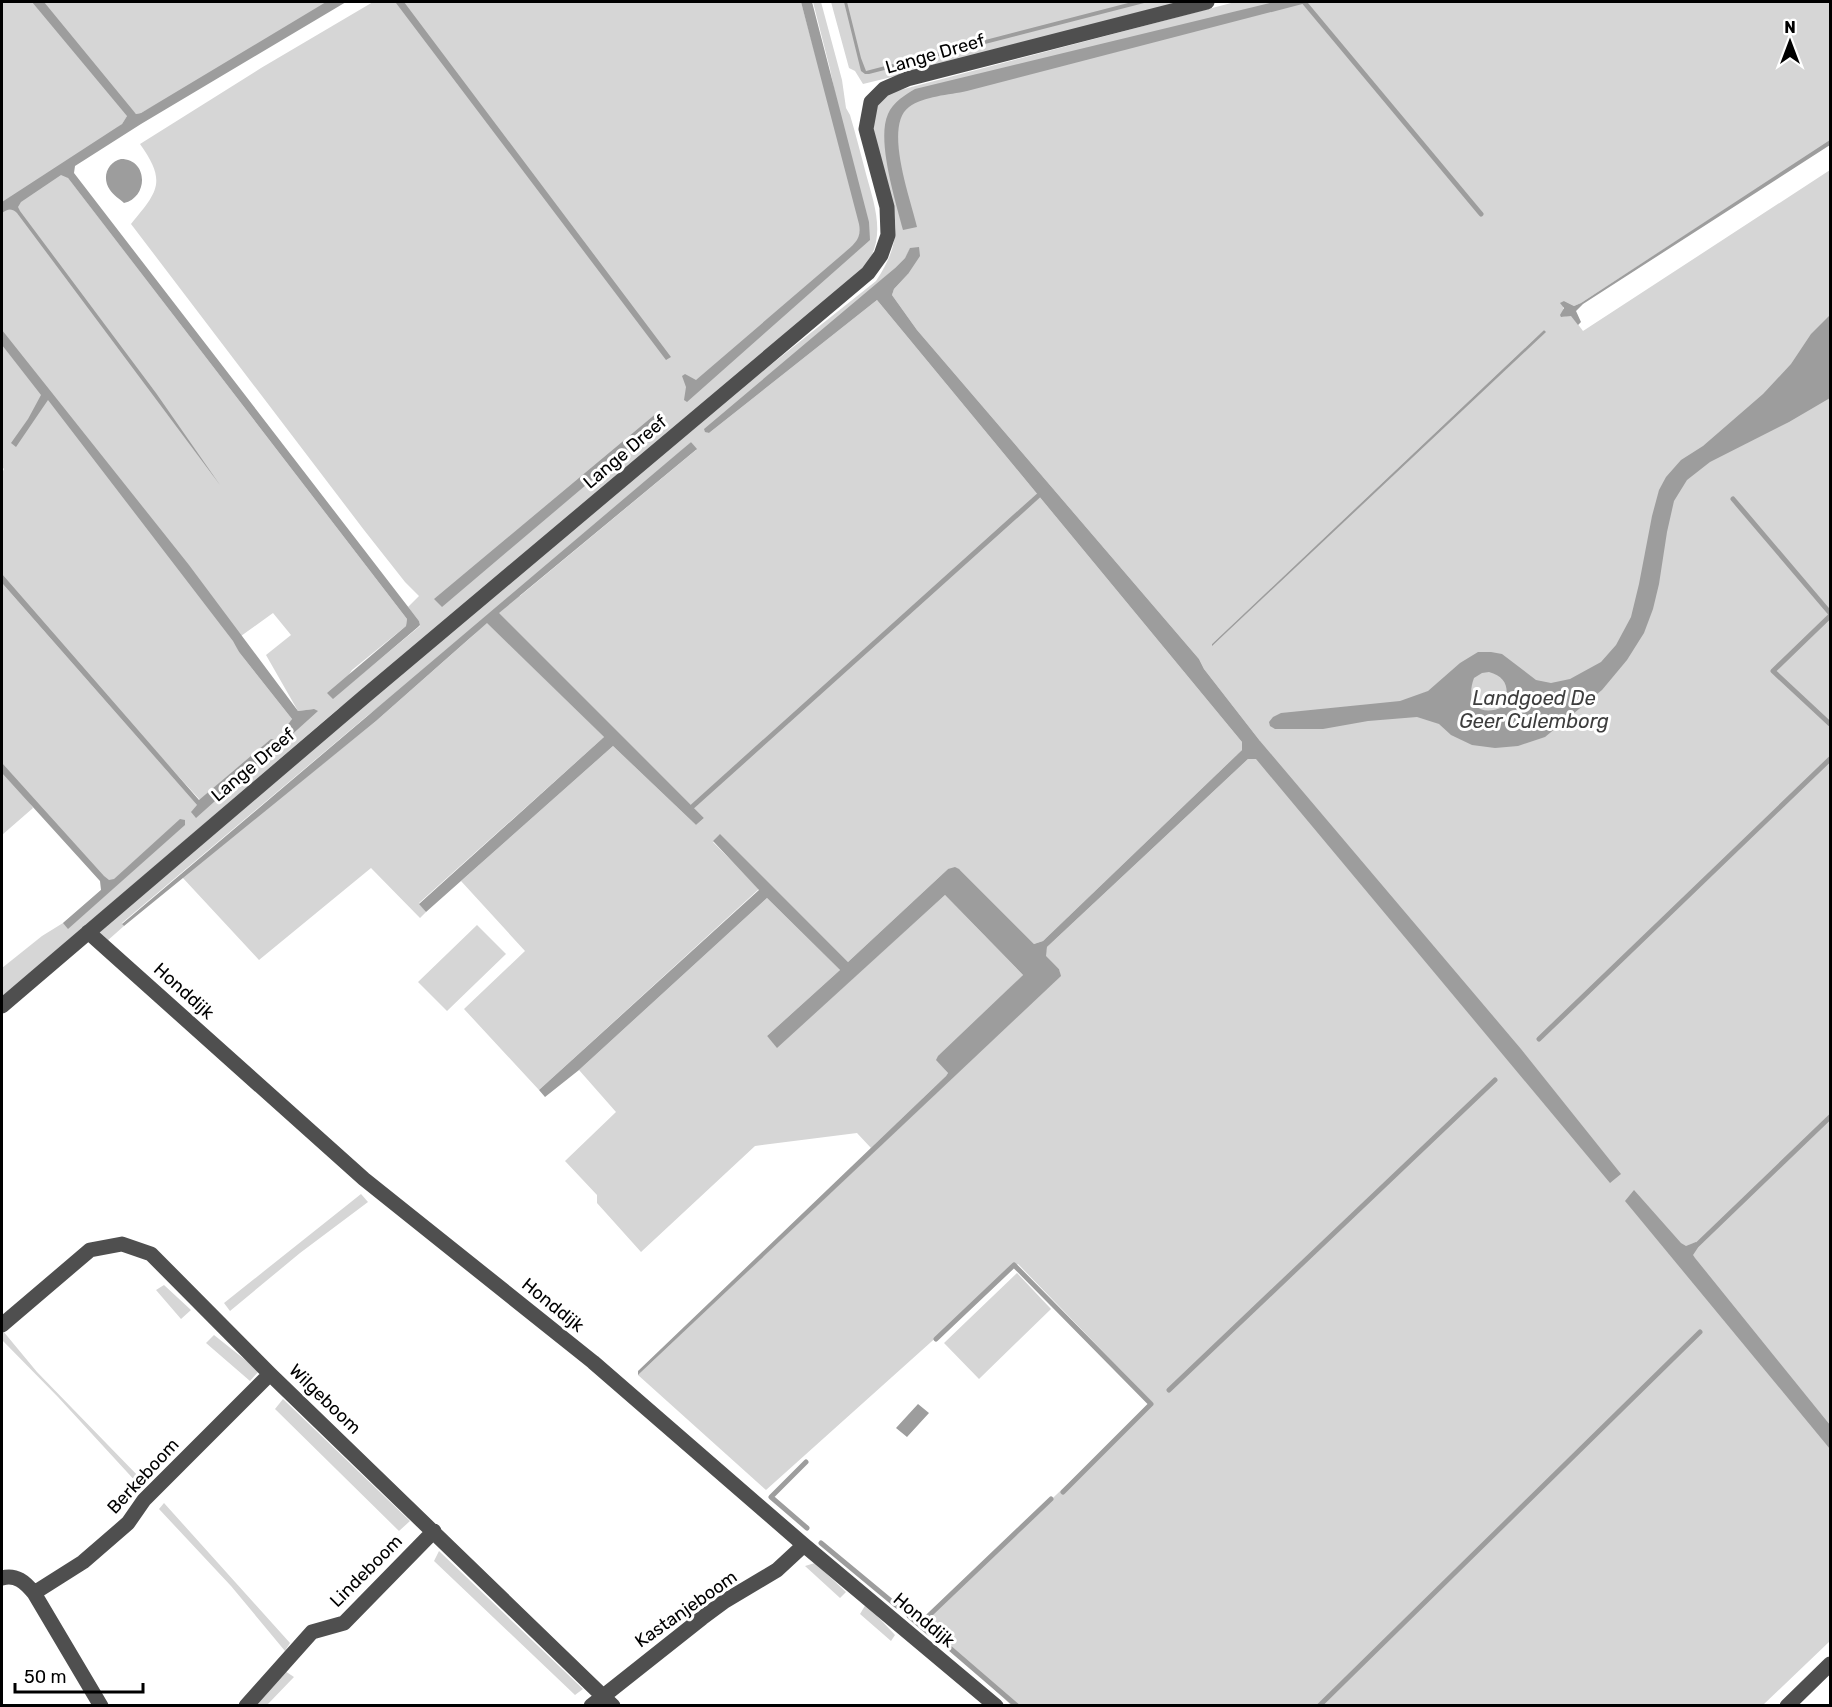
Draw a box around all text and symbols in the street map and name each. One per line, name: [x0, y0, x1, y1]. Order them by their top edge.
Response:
north arrow: [1760, 12, 1820, 72]
text: N: [1784, 18, 1796, 37]
street label: Lange Dreef: [883, 29, 987, 79]
street label: Lange Dreef: [579, 411, 671, 493]
water label: Landgoed De Geer Culemborg: [1459, 686, 1609, 733]
street label: Lange Dreef: [207, 724, 299, 806]
street label: Honddijk: [149, 958, 219, 1024]
street label: Honddijk: [517, 1273, 589, 1337]
street label: Wilgeboom: [284, 1359, 366, 1439]
street label: Berkeboom: [102, 1434, 184, 1518]
street label: Lindeboom: [325, 1530, 407, 1612]
street label: Kastanjeboom: [631, 1566, 741, 1652]
street label: Honddijk: [889, 1588, 960, 1653]
scale bar: [15, 1656, 142, 1694]
text: 50 m: [24, 1666, 67, 1688]

